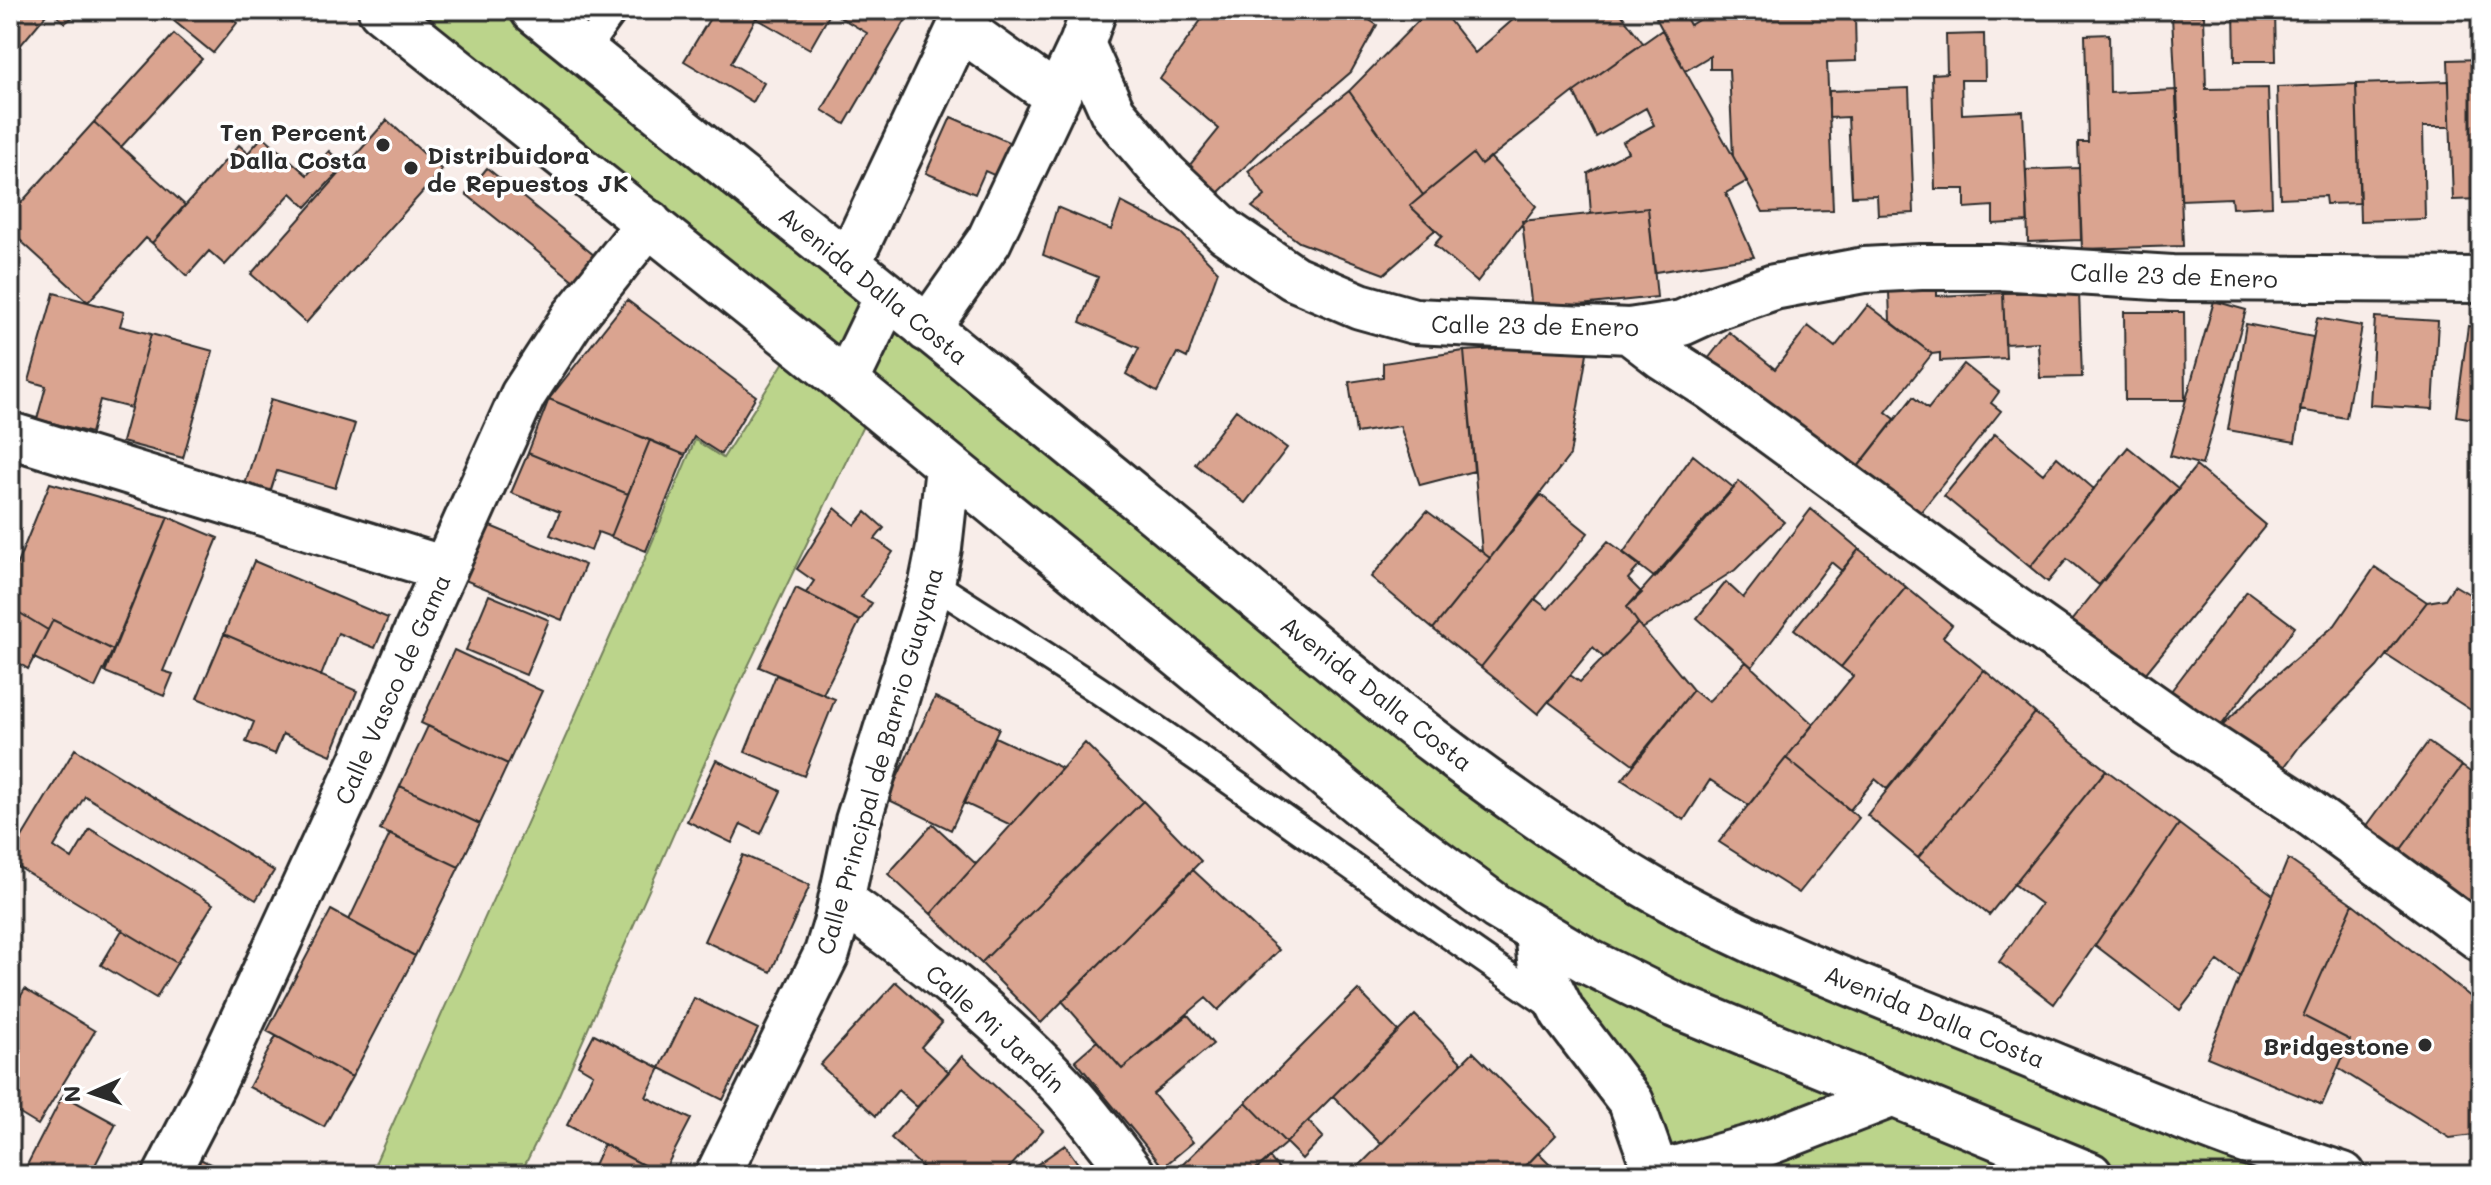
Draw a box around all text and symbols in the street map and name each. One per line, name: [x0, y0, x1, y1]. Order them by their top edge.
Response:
place label: Ten Percent Dalla Costa: [220, 116, 367, 175]
marker: Ten Percent Dalla Costa: [374, 136, 392, 154]
place label: Distribuidora de Repuestos JK: [427, 139, 629, 198]
marker: Distribuidora de Repuestos JK: [402, 159, 420, 177]
street label: Avenida Dalla Costa: [773, 199, 975, 371]
street label: Calle 23 de Enero: [2070, 256, 2278, 294]
street label: Calle 23 de Enero: [1431, 308, 1639, 342]
street label: Calle Principal de Barrio Guayana: [809, 564, 949, 958]
street label: Calle Vasco de Gama: [327, 569, 457, 809]
street label: Avenida Dalla Costa: [1275, 608, 1479, 778]
street label: Calle Mi Jardín: [920, 957, 1072, 1099]
street label: Avenida Dalla Costa: [1820, 958, 2050, 1074]
place label: Bridgestone: [2263, 1030, 2409, 1061]
marker: Bridgestone: [2416, 1036, 2434, 1054]
north arrow: [52, 1053, 132, 1133]
text: N: [57, 1085, 86, 1103]

